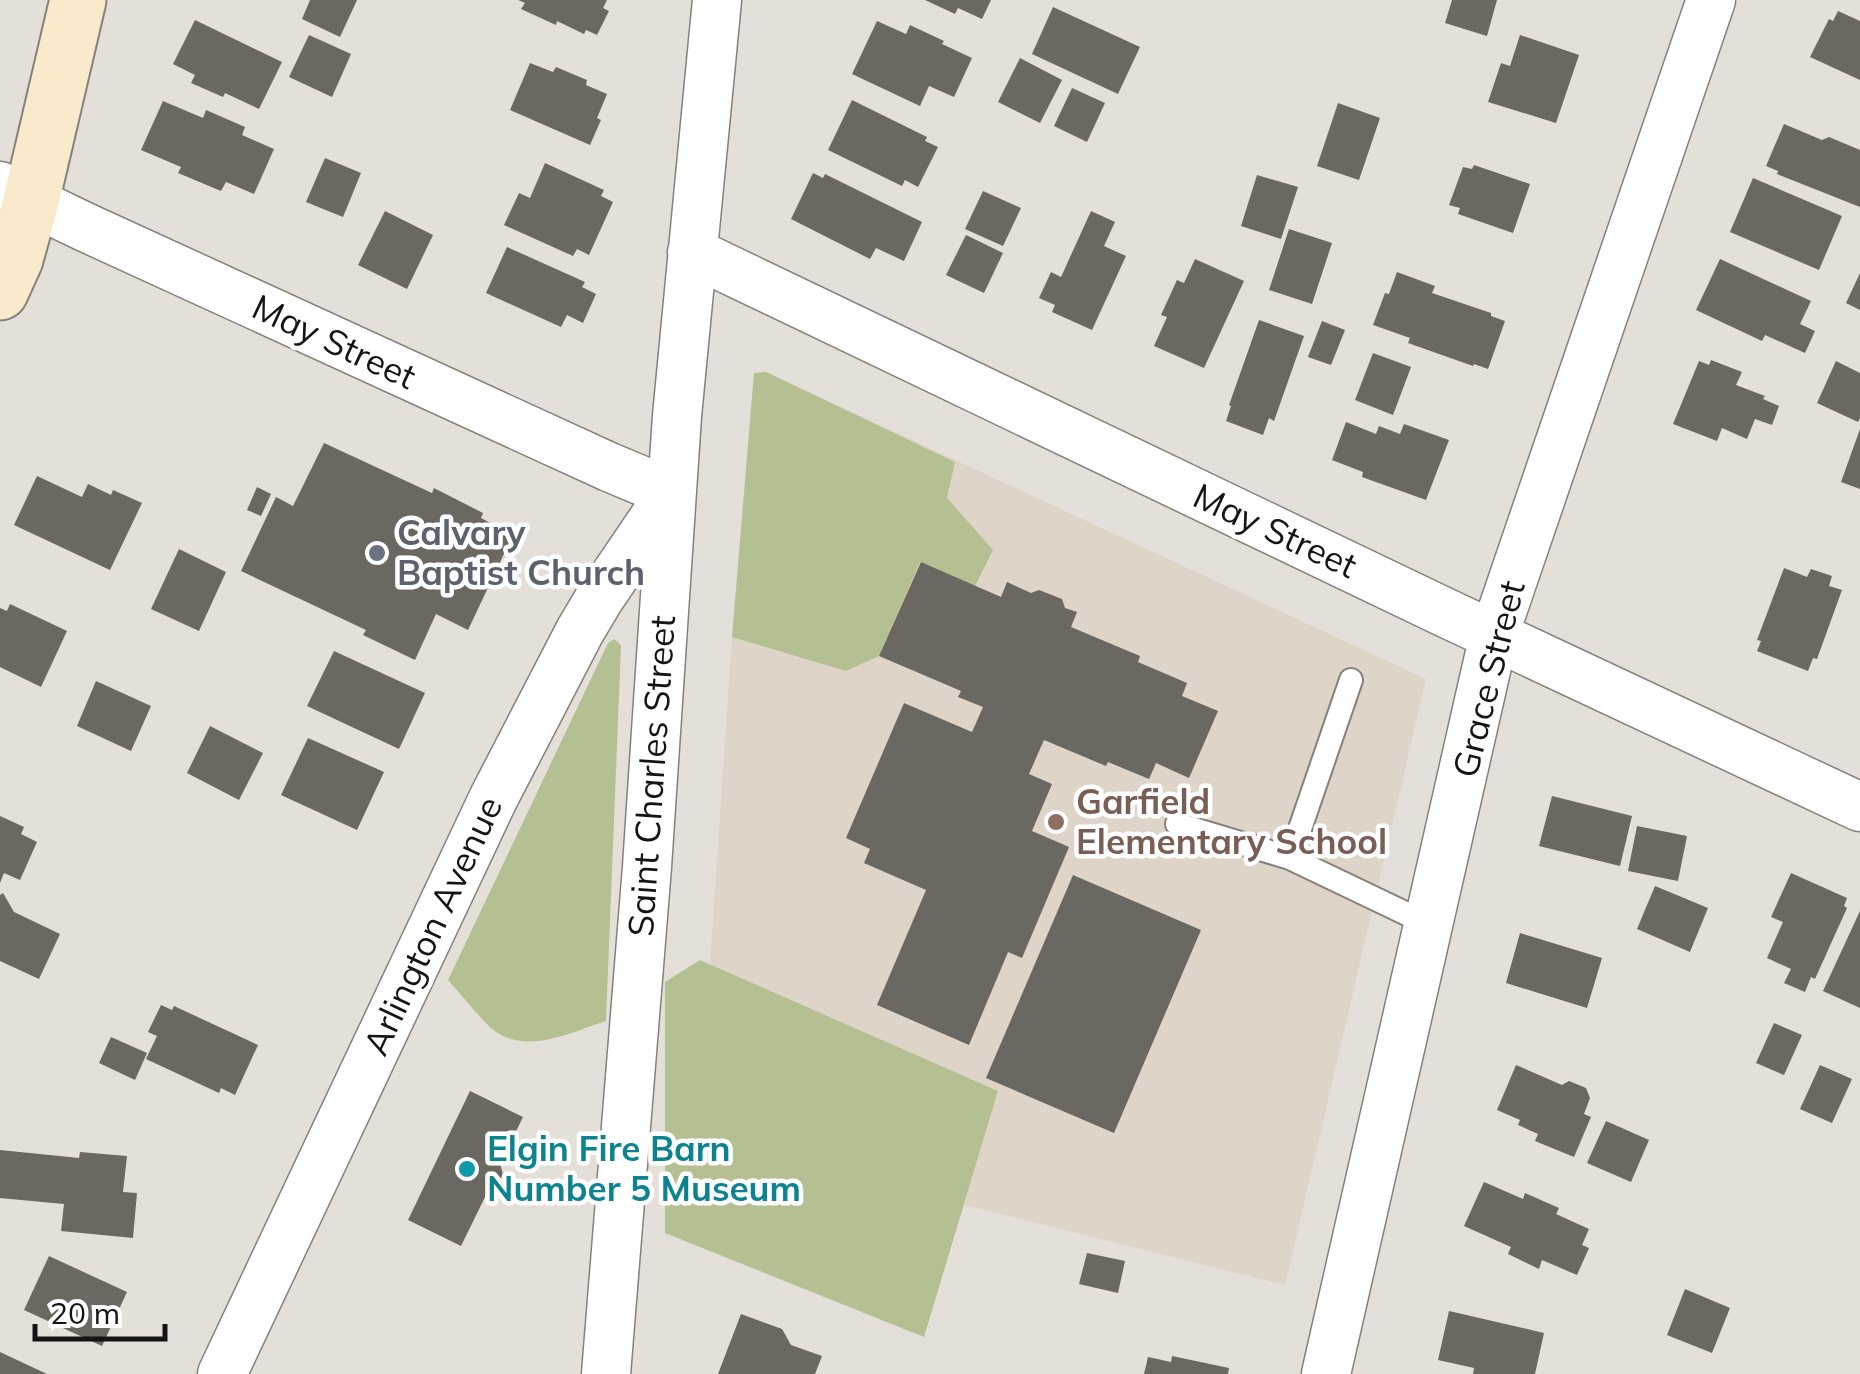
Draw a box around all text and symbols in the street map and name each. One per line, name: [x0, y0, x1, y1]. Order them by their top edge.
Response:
street label: May Street: [246, 284, 423, 398]
street label: May Street: [1187, 473, 1364, 587]
place label: Calvary Baptist Church: [397, 510, 645, 594]
marker: Calvary Baptist Church: [366, 542, 388, 564]
street label: Grace Street: [1442, 576, 1534, 782]
street label: Saint Charles Street: [618, 614, 684, 938]
place label: Garfield Elementary School: [1076, 779, 1387, 863]
street label: Arlington Avenue: [353, 789, 511, 1062]
marker: Garfield Elementary School: [1045, 811, 1067, 833]
place label: Elgin Fire Barn Number 5 Museum: [487, 1126, 801, 1210]
marker: Elgin Fire Barn Number 5 Museum: [456, 1158, 478, 1180]
scale bar: [35, 1279, 165, 1341]
text: 20 m: [50, 1294, 120, 1332]

